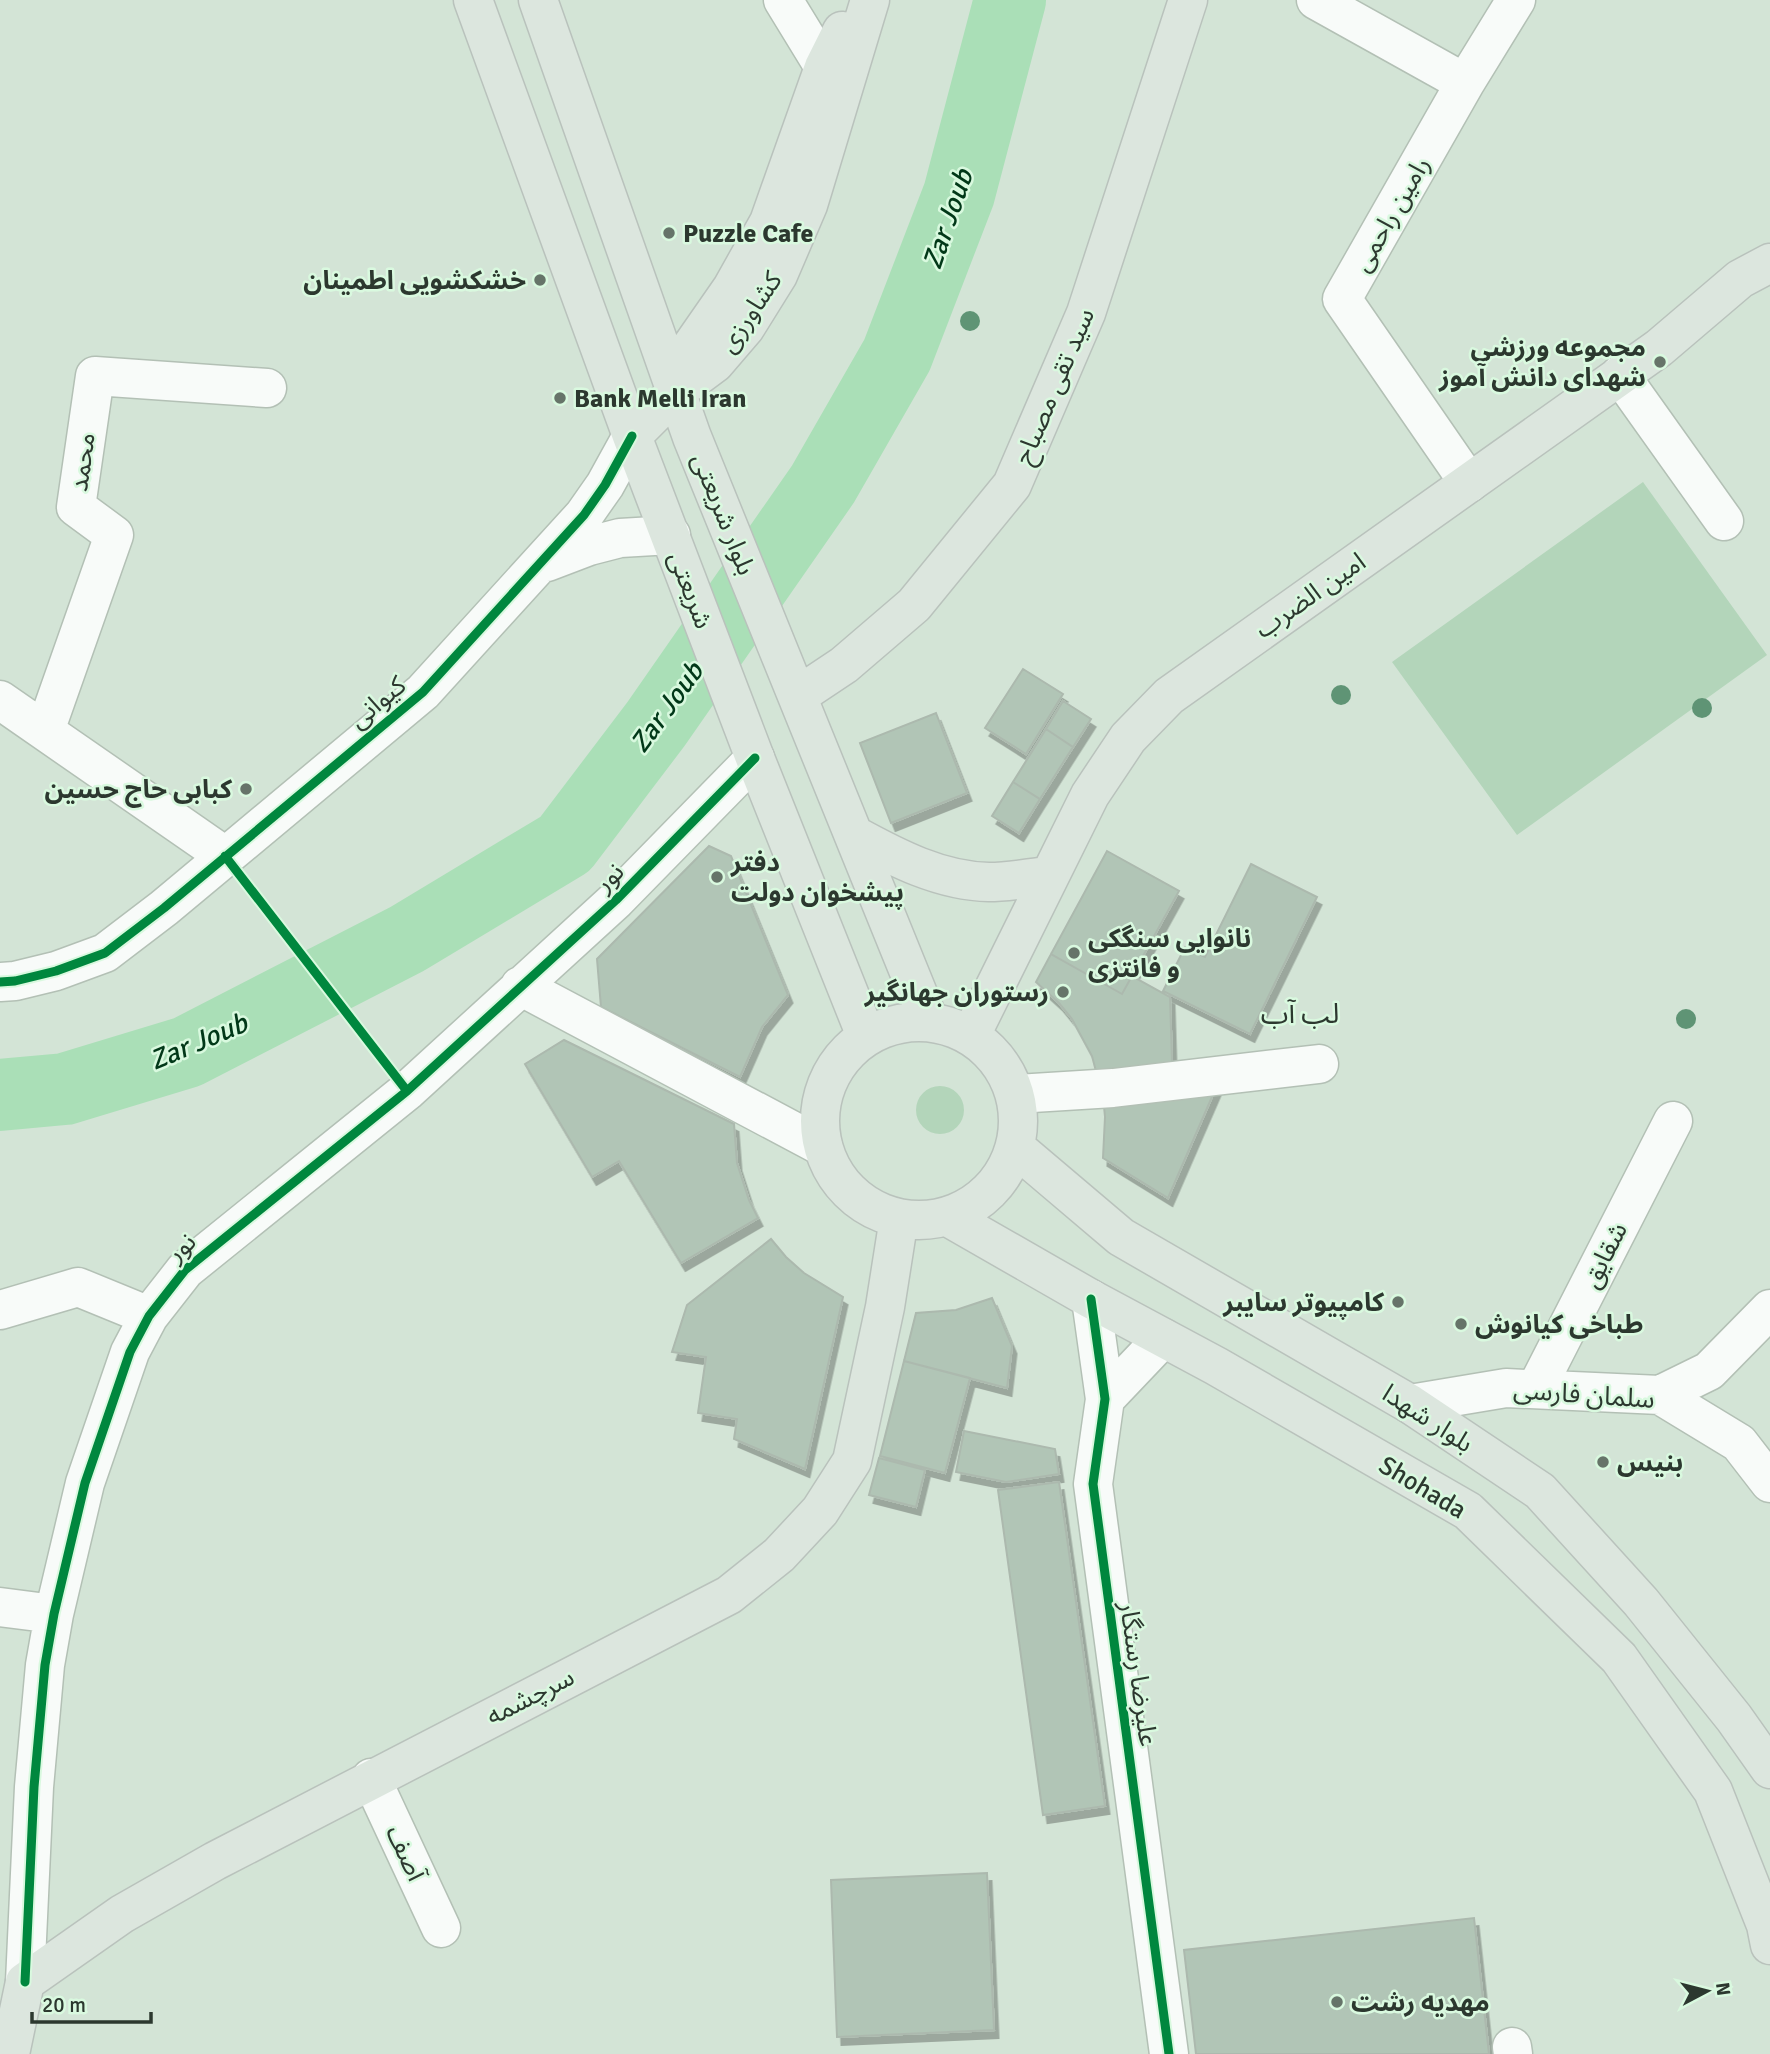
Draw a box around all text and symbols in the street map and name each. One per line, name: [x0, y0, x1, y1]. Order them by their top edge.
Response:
street label: رامین راحمی: [1346, 151, 1438, 278]
water label: Zar Joub: [915, 164, 981, 274]
place label: Puzzle Cafe: [683, 218, 814, 250]
marker: Puzzle Cafe: [661, 225, 677, 241]
place label: خشکشویی اطمینان: [303, 265, 526, 297]
street label: کشاورزی: [712, 266, 790, 359]
marker: خشکشویی اطمینان: [532, 272, 548, 288]
street label: سید تقی مصباح: [1008, 303, 1104, 470]
place label: مجموعه ورزشی شهدای دانش آموز: [1438, 332, 1646, 394]
marker: مجموعه ورزشی شهدای دانش آموز: [1652, 354, 1668, 370]
place label: Bank Melli Iran: [574, 383, 746, 415]
marker: Bank Melli Iran: [552, 390, 568, 406]
street label: محمد: [63, 431, 103, 494]
street label: بلوار شریعتی: [684, 449, 762, 580]
street label: امین الضرب: [1249, 546, 1372, 646]
street label: شریعتی: [661, 547, 719, 633]
water label: Zar Joub: [623, 655, 712, 759]
street label: کیوانی: [342, 669, 413, 736]
place label: کبابی حاج حسین: [45, 774, 233, 808]
marker: کبابی حاج حسین: [238, 781, 254, 797]
place label: دفتر پیشخوان دولت: [730, 847, 904, 910]
street label: نور: [587, 856, 631, 900]
marker: دفتر پیشخوان دولت: [709, 869, 725, 885]
place label: نانوایی سنگکی و فانتزی: [1088, 923, 1251, 985]
marker: نانوایی سنگکی و فانتزی: [1066, 945, 1082, 961]
place label: رستوران جهانگیر: [864, 977, 1049, 1009]
marker: رستوران جهانگیر: [1055, 984, 1071, 1000]
district label: لب آب: [1261, 997, 1339, 1031]
water label: Zar Joub: [144, 1006, 254, 1078]
street label: شقایق: [1575, 1217, 1635, 1294]
street label: نور: [160, 1226, 203, 1270]
place label: کامپیوتر سایبر: [1222, 1287, 1385, 1320]
marker: کامپیوتر سایبر: [1390, 1294, 1406, 1310]
place label: طباخی کیانوش: [1475, 1309, 1643, 1341]
marker: طباخی کیانوش: [1453, 1316, 1469, 1332]
street label: سلمان فارسی: [1512, 1374, 1656, 1416]
street label: بلوار شهدا: [1376, 1378, 1479, 1460]
place label: بنیس: [1617, 1447, 1683, 1479]
street label: Shohada: [1373, 1449, 1472, 1526]
marker: بنیس: [1595, 1454, 1611, 1470]
street label: علیرضا رستگار: [1112, 1599, 1164, 1749]
street label: سرچشمه: [481, 1661, 580, 1733]
street label: آصف: [378, 1820, 432, 1888]
north arrow: [1672, 1956, 1742, 2026]
scale bar: [32, 1980, 150, 2024]
text: N: [1710, 1981, 1736, 1997]
place label: مهدیه رشت: [1351, 1987, 1490, 2019]
text: 20 m: [42, 1992, 86, 2018]
marker: مهدیه رشت: [1329, 1994, 1345, 2010]

